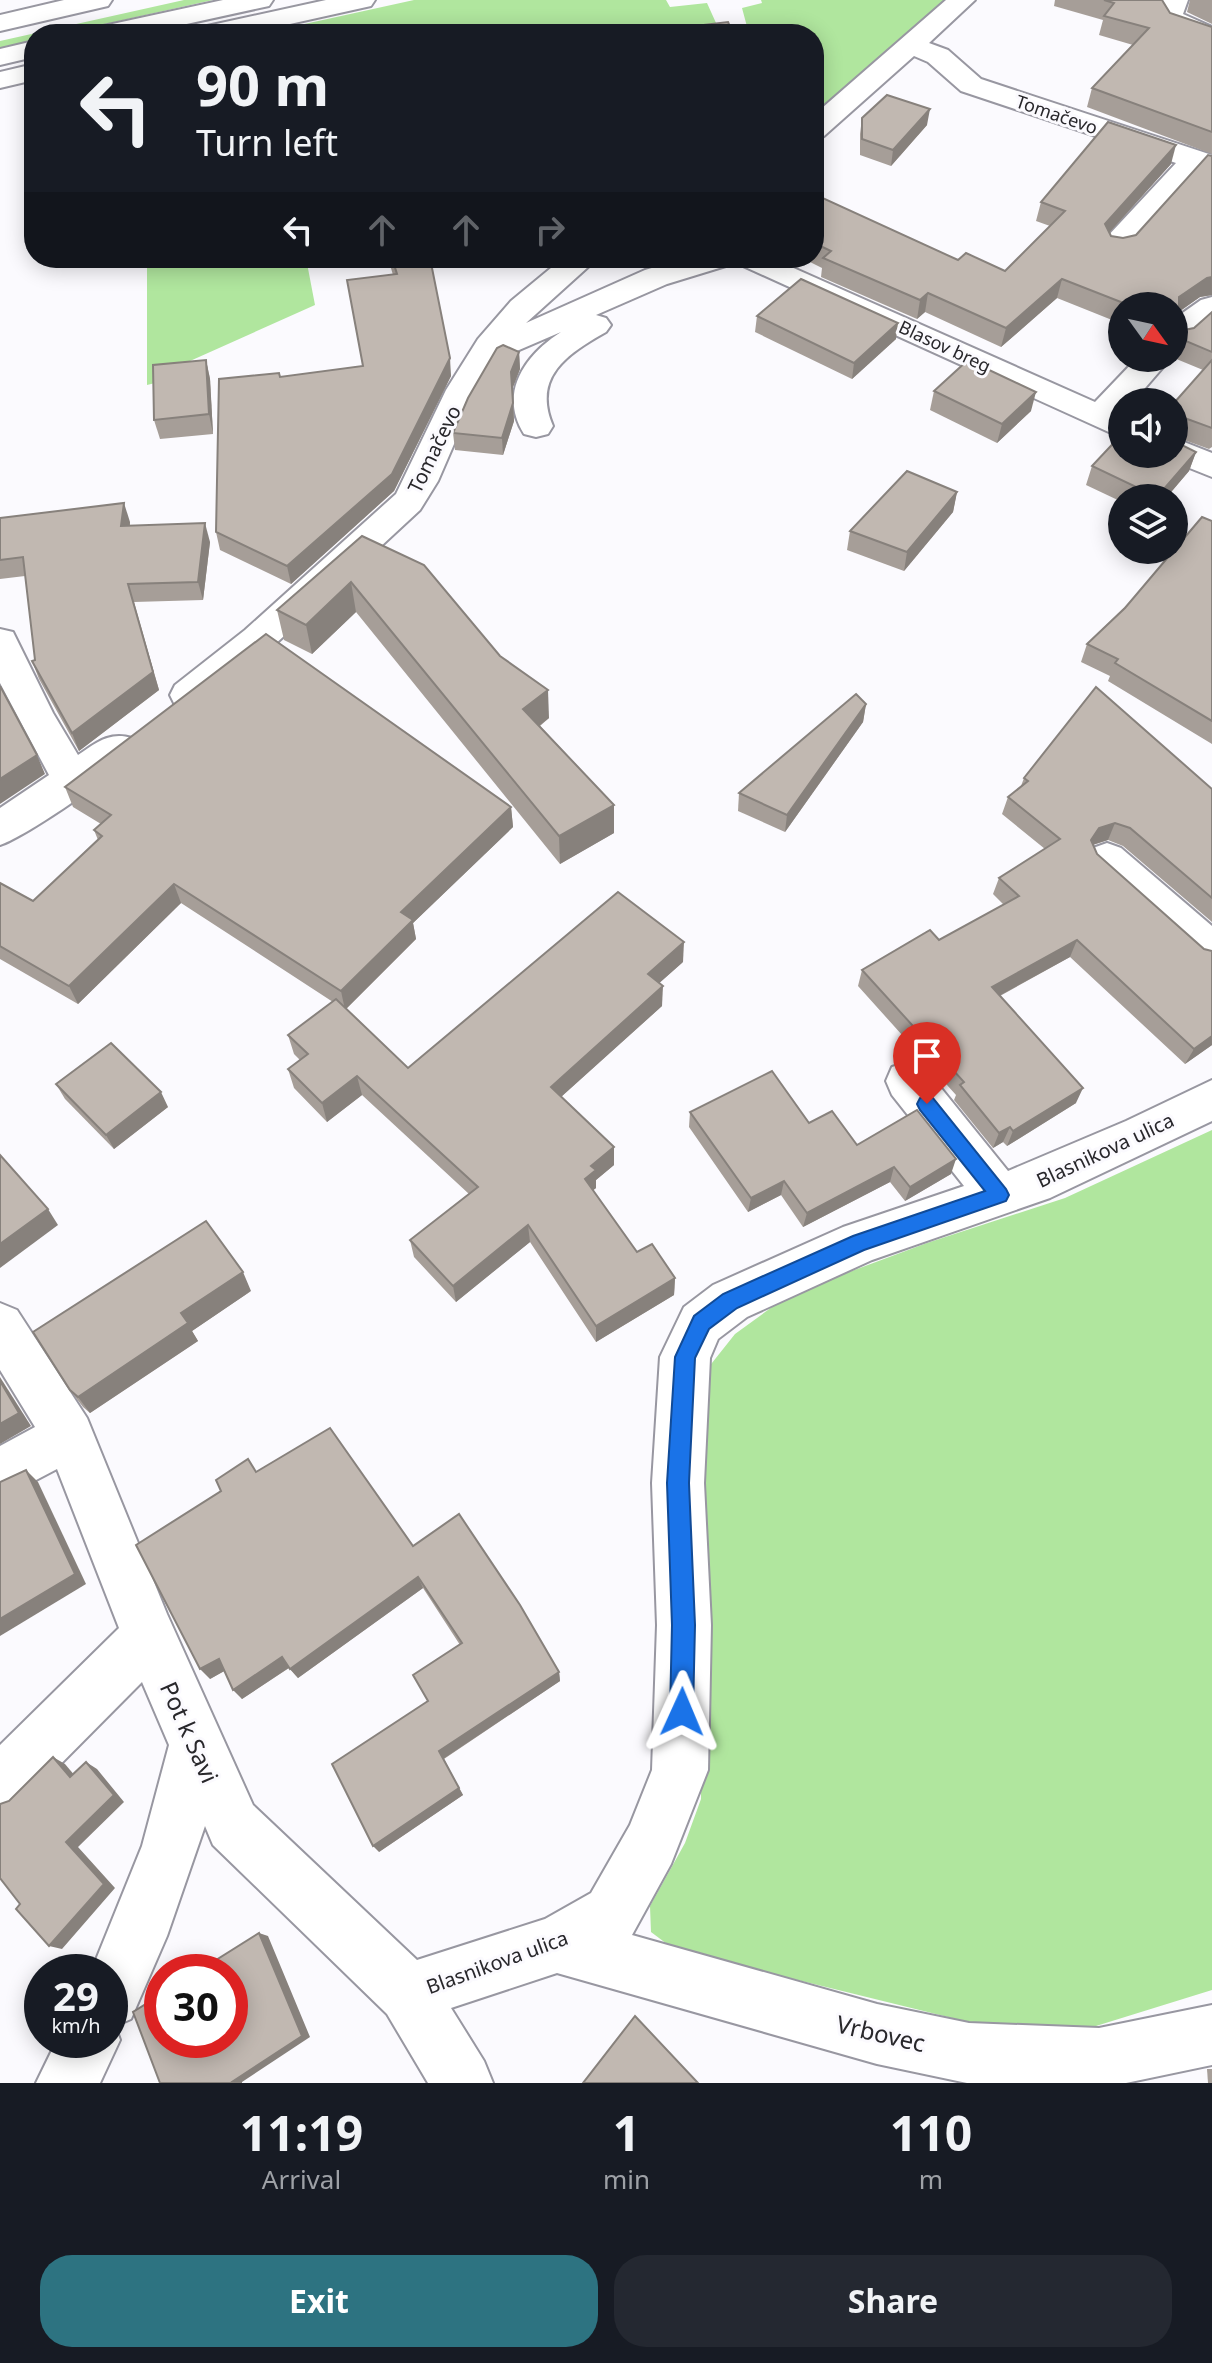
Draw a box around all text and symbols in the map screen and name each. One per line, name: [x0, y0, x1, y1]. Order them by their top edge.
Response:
text: 90 m: [196, 46, 329, 122]
icon: left: [64, 56, 168, 160]
street label: Tomačevo: [1013, 89, 1101, 139]
text: Turn left: [196, 118, 338, 167]
icon: left: [276, 208, 320, 252]
icon: ahead: [360, 208, 404, 252]
icon: ahead: [444, 208, 488, 252]
icon: right: [528, 208, 572, 252]
north arrow: [1108, 292, 1188, 372]
map controls: [1108, 292, 1188, 564]
street label: Blasov breg: [895, 314, 995, 378]
button: sound: [1108, 388, 1188, 468]
street label: Tomačevo: [401, 401, 467, 497]
button: layers: [1108, 484, 1188, 564]
pin: [893, 1022, 961, 1104]
icon: arrive: [905, 1034, 949, 1078]
street label: Blasnikova ulica: [1032, 1106, 1178, 1194]
position arrow: [640, 1670, 724, 1754]
street label: Pot k Savi: [153, 1676, 227, 1788]
street label: Blasnikova ulica: [422, 1924, 572, 2000]
speed limit sign: 30: [144, 1954, 248, 2058]
text: 29: [53, 1968, 99, 2023]
street label: Vrbovec: [833, 2007, 929, 2059]
text: km/h: [51, 2012, 101, 2039]
text: 11:19: [240, 2100, 363, 2165]
text: 1: [613, 2100, 640, 2165]
text: 110: [890, 2100, 972, 2165]
text: Arrival: [262, 2161, 341, 2197]
text: min: [603, 2161, 650, 2197]
text: m: [919, 2161, 943, 2197]
button: Exit: [40, 2255, 598, 2347]
button: Share: [614, 2255, 1172, 2347]

